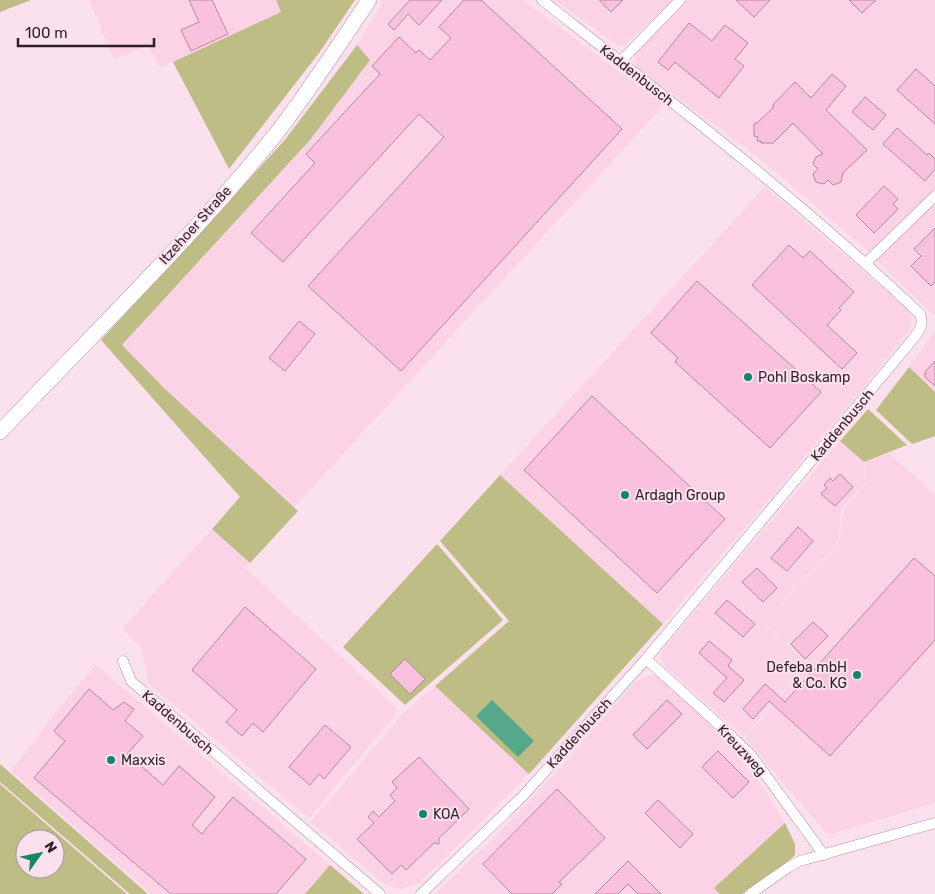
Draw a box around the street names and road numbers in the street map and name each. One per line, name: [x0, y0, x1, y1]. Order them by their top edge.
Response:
street label: Kaddenbusch: [596, 41, 677, 110]
street label: Itzehoer Straße: [156, 182, 235, 268]
street label: Kaddenbusch: [807, 386, 878, 465]
street label: Kaddenbusch: [138, 687, 217, 758]
street label: Kaddenbusch: [543, 695, 616, 772]
street label: Kreuzweg: [714, 721, 770, 780]

